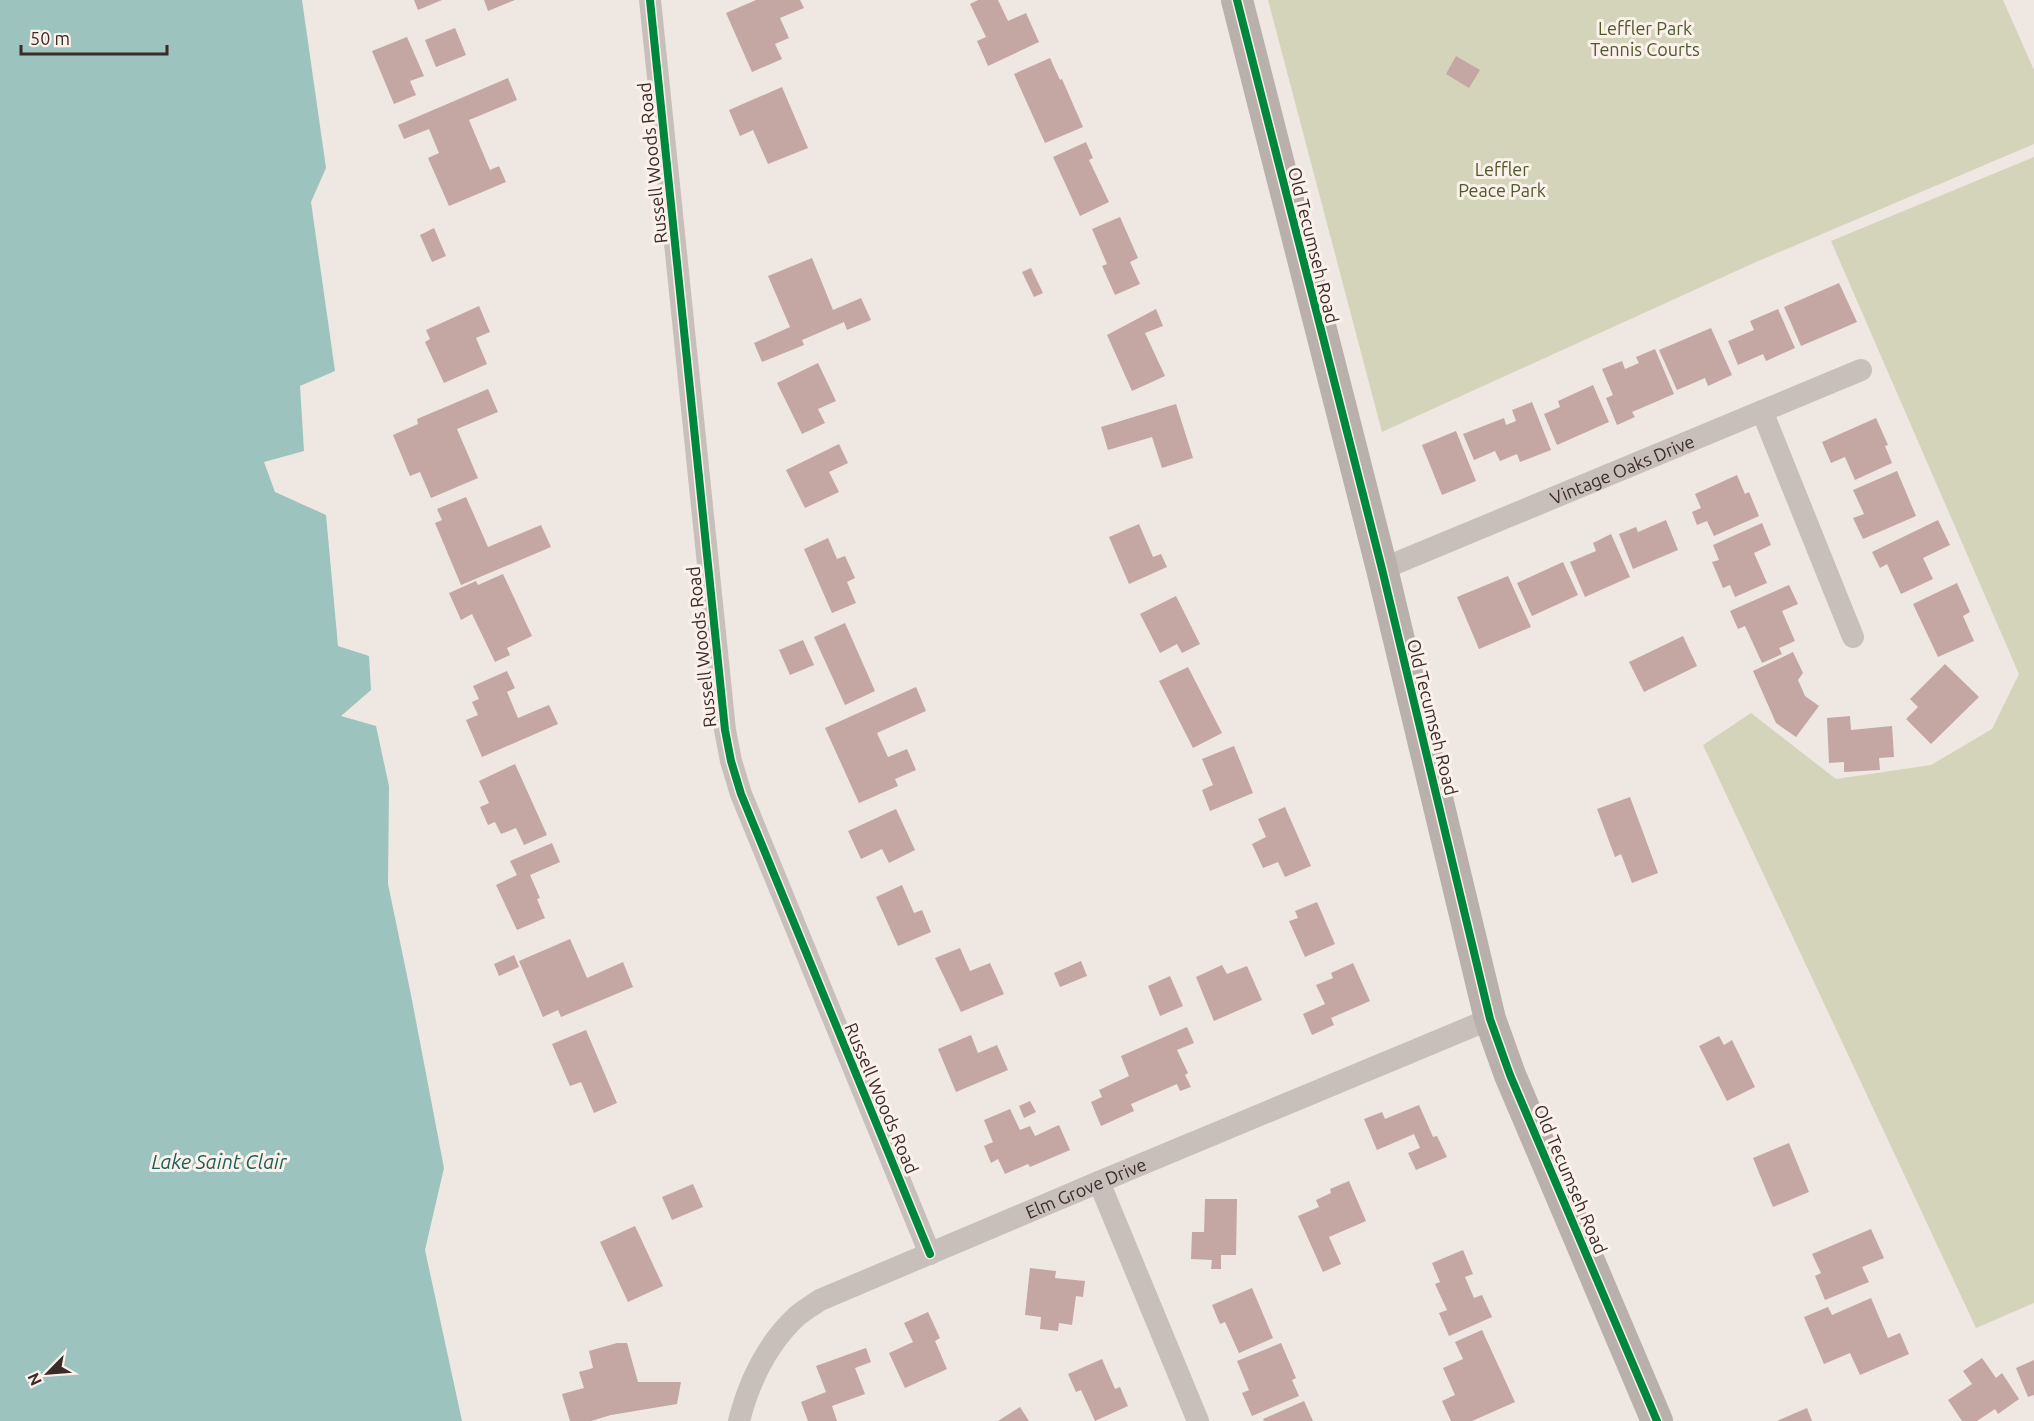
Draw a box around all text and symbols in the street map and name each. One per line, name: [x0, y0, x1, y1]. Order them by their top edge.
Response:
scale bar: [21, 18, 166, 56]
park label: Leffler Park Tennis Courts: [1590, 18, 1700, 59]
text: 50 m: [30, 28, 70, 48]
street label: Russell Woods Road: [634, 81, 670, 245]
park label: Leffler Peace Park: [1458, 159, 1546, 200]
street label: Old Tecumseh Road: [1285, 165, 1343, 325]
street label: Vintage Oaks Drive: [1547, 430, 1697, 508]
street label: Russell Woods Road: [683, 565, 719, 729]
street label: Old Tecumseh Road: [1404, 637, 1462, 797]
street label: Russell Woods Road: [841, 1020, 923, 1176]
street label: Old Tecumseh Road: [1530, 1101, 1612, 1257]
water label: Lake Saint Clair: [151, 1150, 288, 1173]
street label: Elm Grove Drive: [1022, 1154, 1149, 1222]
north arrow: [18, 1343, 78, 1403]
text: N: [24, 1370, 45, 1389]

